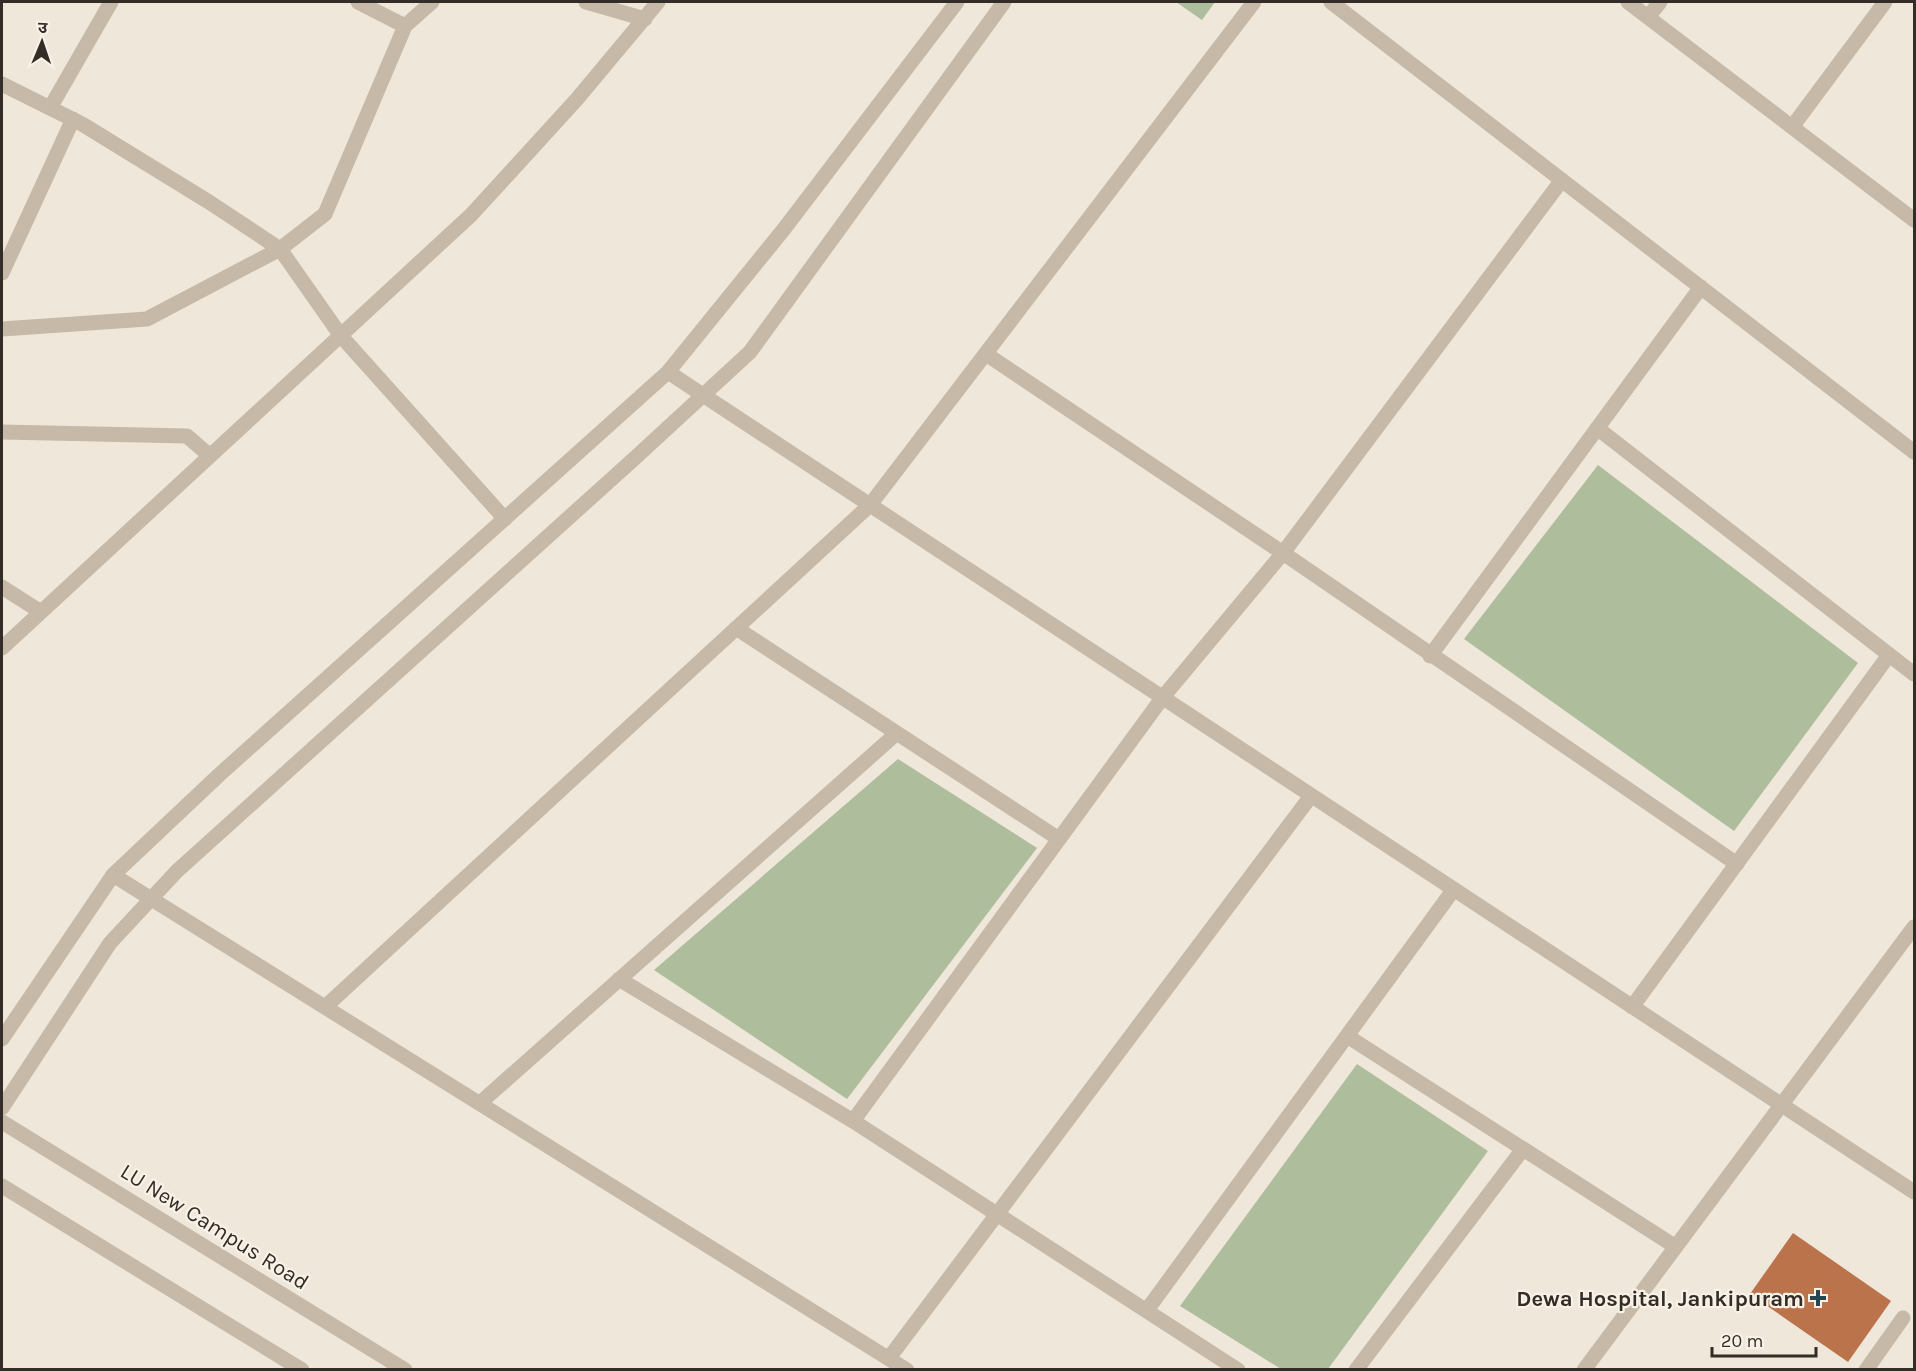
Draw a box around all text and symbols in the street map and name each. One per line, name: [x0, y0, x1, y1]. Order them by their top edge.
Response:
north arrow: [12, 12, 72, 72]
text: उ: [37, 18, 48, 37]
street label: LU New Campus Road: [115, 1158, 313, 1295]
place label: Dewa Hospital, Jankipuram: [1516, 1286, 1804, 1312]
marker: Dewa Hospital, Jankipuram: [1809, 1289, 1827, 1307]
scale bar: [1712, 1320, 1816, 1358]
text: 20 m: [1721, 1330, 1763, 1352]

